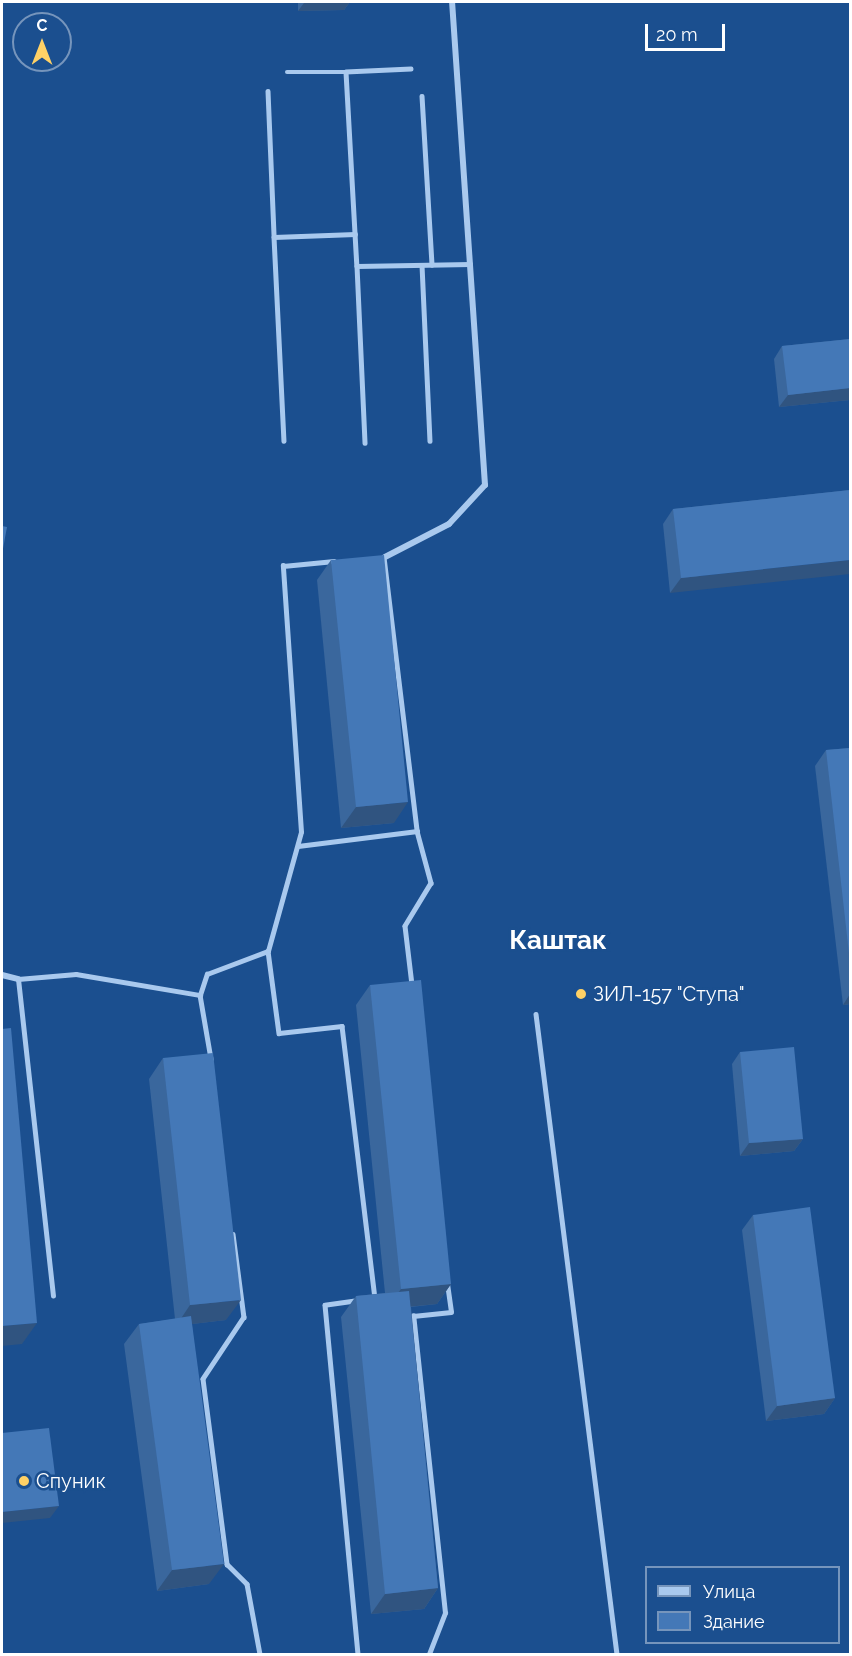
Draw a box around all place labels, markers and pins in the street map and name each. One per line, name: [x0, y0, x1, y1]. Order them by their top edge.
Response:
place label: ЗИЛ-157 "Ступа": [593, 982, 745, 1006]
marker: ЗИЛ-157 "Ступа": [574, 987, 588, 1001]
place label: Спуник: [36, 1469, 106, 1493]
marker: Спуник: [17, 1474, 31, 1488]

